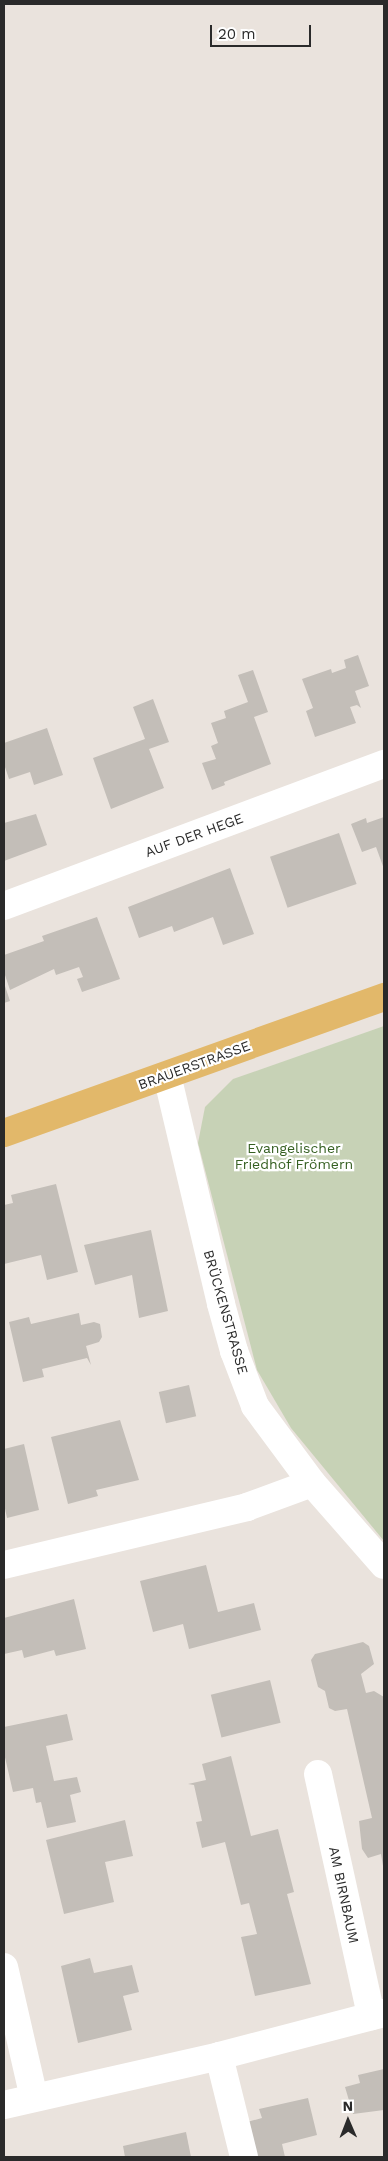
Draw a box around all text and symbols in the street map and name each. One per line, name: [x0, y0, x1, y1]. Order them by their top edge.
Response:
scale bar: [213, 15, 314, 47]
text: 20 m: [218, 25, 256, 43]
street label: AUF DER HEGE: [143, 809, 245, 861]
street label: BRAUERSTRASSE: [136, 1037, 252, 1093]
park label: Evangelischer Friedhof Frömern: [234, 1140, 354, 1172]
street label: BRÜCKENSTRASSE: [200, 1248, 252, 1376]
street label: AM BIRNBAUM: [326, 1845, 362, 1945]
north arrow: [323, 2096, 373, 2146]
text: N: [342, 2098, 353, 2114]

